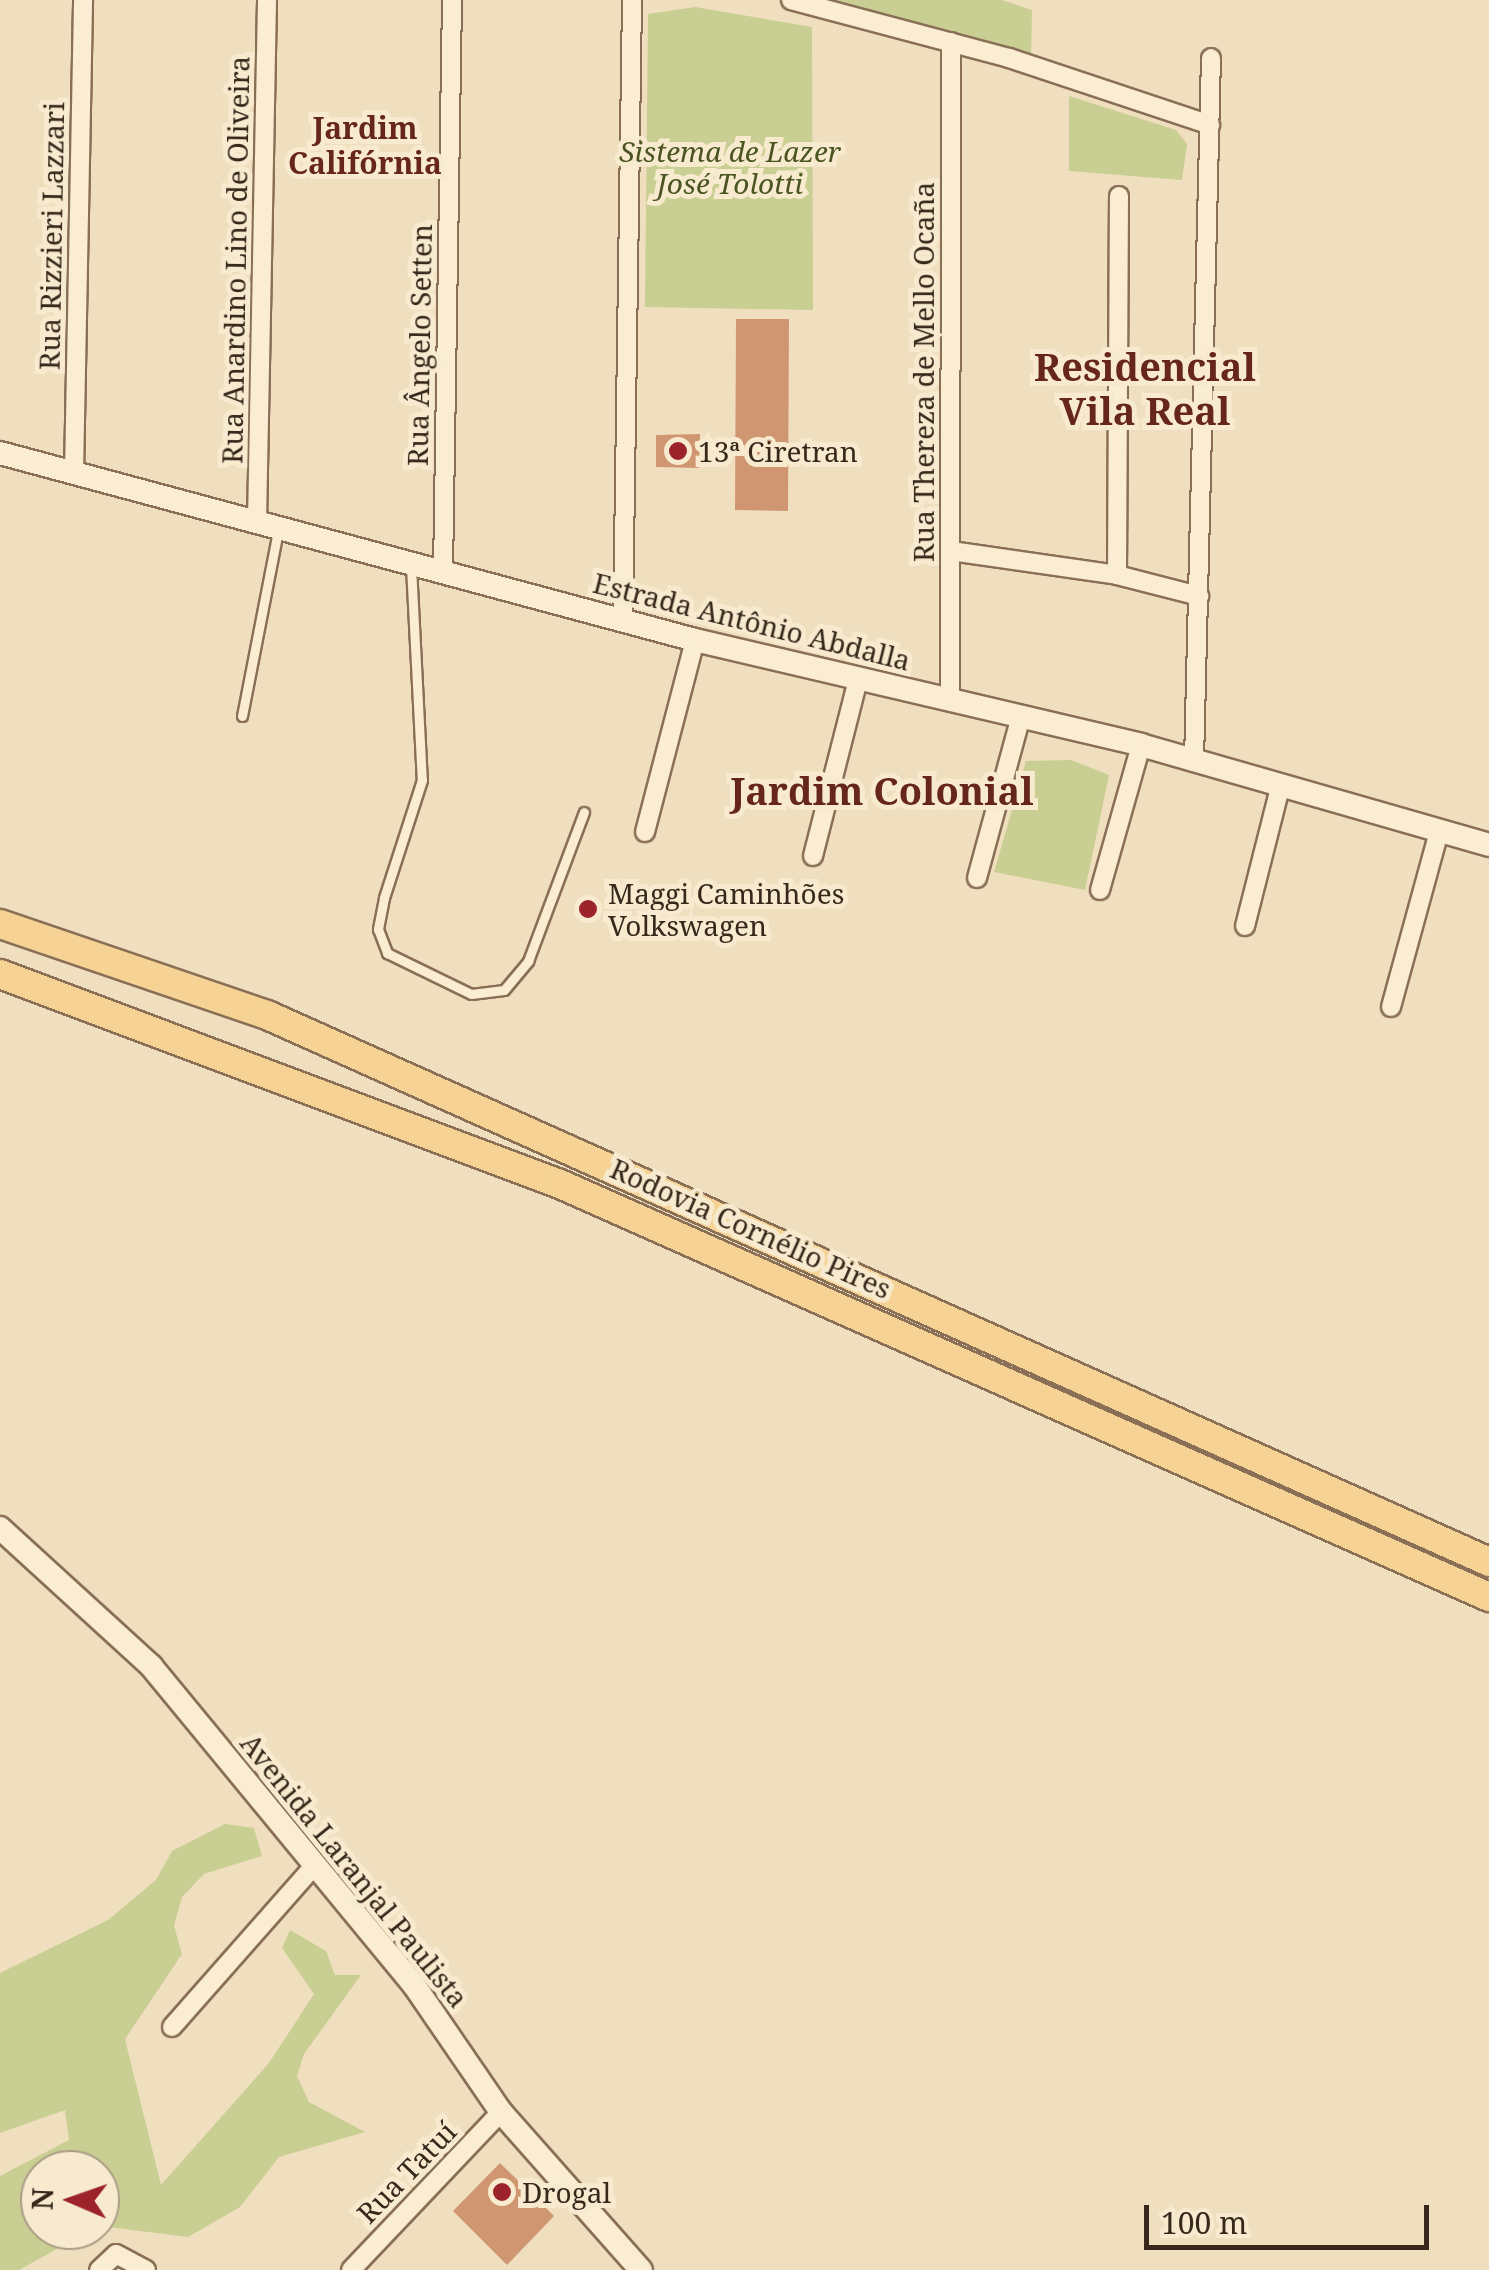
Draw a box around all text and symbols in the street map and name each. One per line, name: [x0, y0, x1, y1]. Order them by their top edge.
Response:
street label: Rua Anardino Lino de Oliveira: [215, 56, 255, 464]
street label: Rua Rizzieri Lazzari: [32, 102, 70, 370]
district label: Jardim Califórnia: [288, 110, 442, 180]
park label: Sistema de Lazer José Tolotti: [619, 134, 841, 200]
street label: Rua Thereza de Mello Ocaña: [906, 182, 940, 562]
street label: Rua Ângelo Setten: [400, 224, 438, 466]
district label: Residencial Vila Real: [1034, 344, 1256, 434]
place label: 13ª Ciretran: [698, 434, 858, 468]
marker: 13ª Ciretran: [667, 440, 689, 462]
street label: Estrada Antônio Abdalla: [590, 565, 914, 677]
district label: Jardim Colonial: [730, 768, 1034, 814]
place label: Maggi Caminhões Volkswagen: [608, 876, 844, 942]
marker: Maggi Caminhões Volkswagen: [577, 898, 599, 920]
street label: Rodovia Cornélio Pires: [606, 1151, 896, 1305]
street label: Avenida Laranjal Paulista: [234, 1726, 476, 2014]
street label: Rua Tatuí: [350, 2114, 462, 2230]
north arrow: [20, 2150, 120, 2250]
place label: Drogal: [522, 2175, 611, 2209]
marker: Drogal: [491, 2181, 513, 2203]
scale bar: [1149, 2185, 1434, 2247]
text: N: [23, 2187, 61, 2211]
text: 100 m: [1161, 2202, 1247, 2243]

